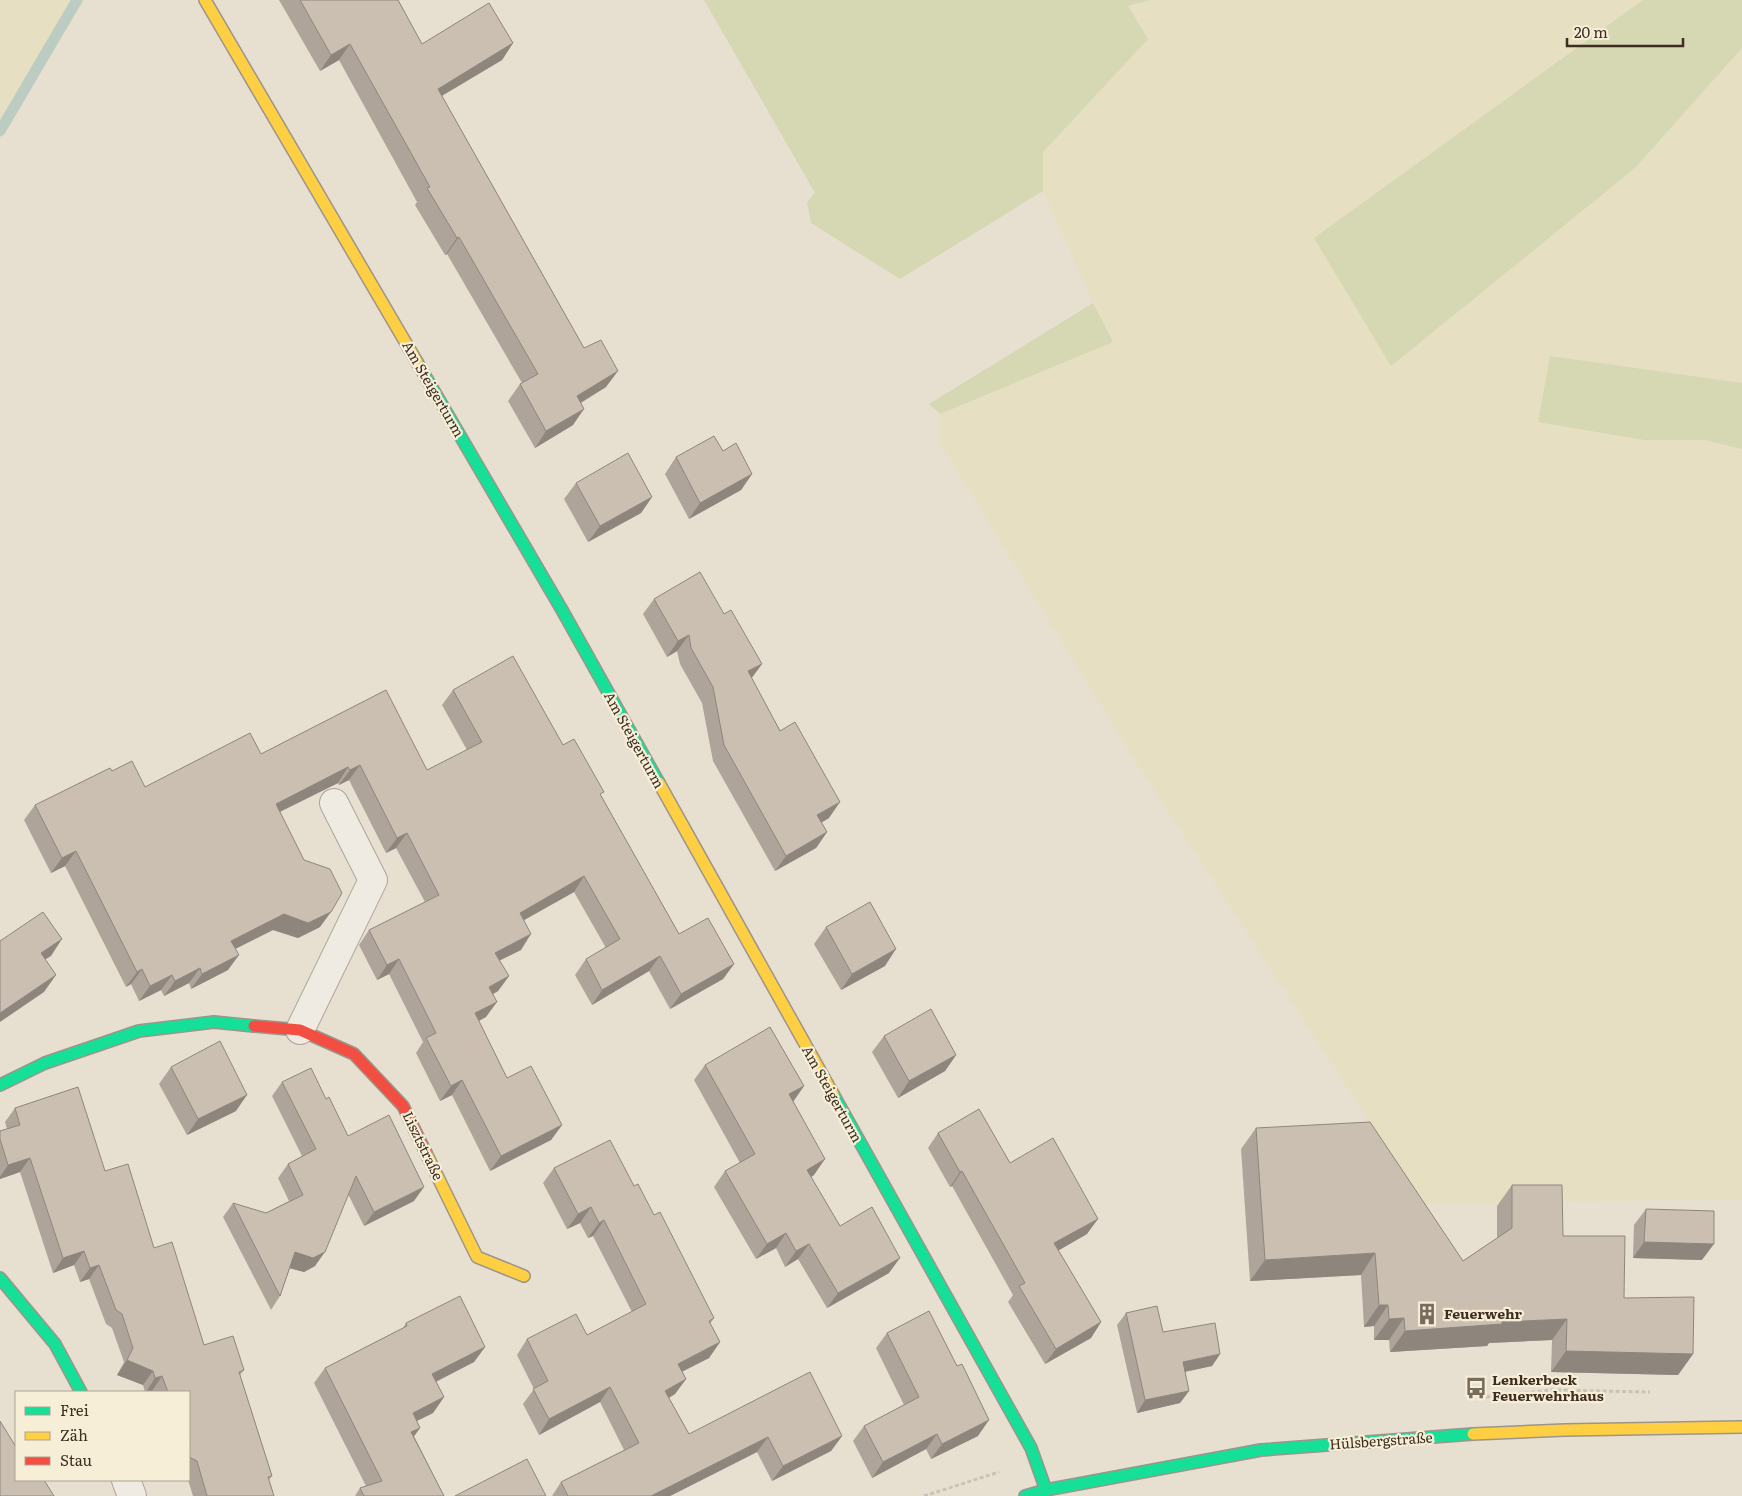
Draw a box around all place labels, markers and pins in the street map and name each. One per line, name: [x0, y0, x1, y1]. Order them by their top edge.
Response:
building icon: Feuerwehr: [1414, 1301, 1440, 1327]
place label: Feuerwehr: [1444, 1303, 1523, 1323]
place label: Lenkerbeck Feuerwehrhaus: [1492, 1369, 1604, 1405]
bus stop icon: Lenkerbeck Feuerwehrhaus: [1463, 1375, 1489, 1401]

